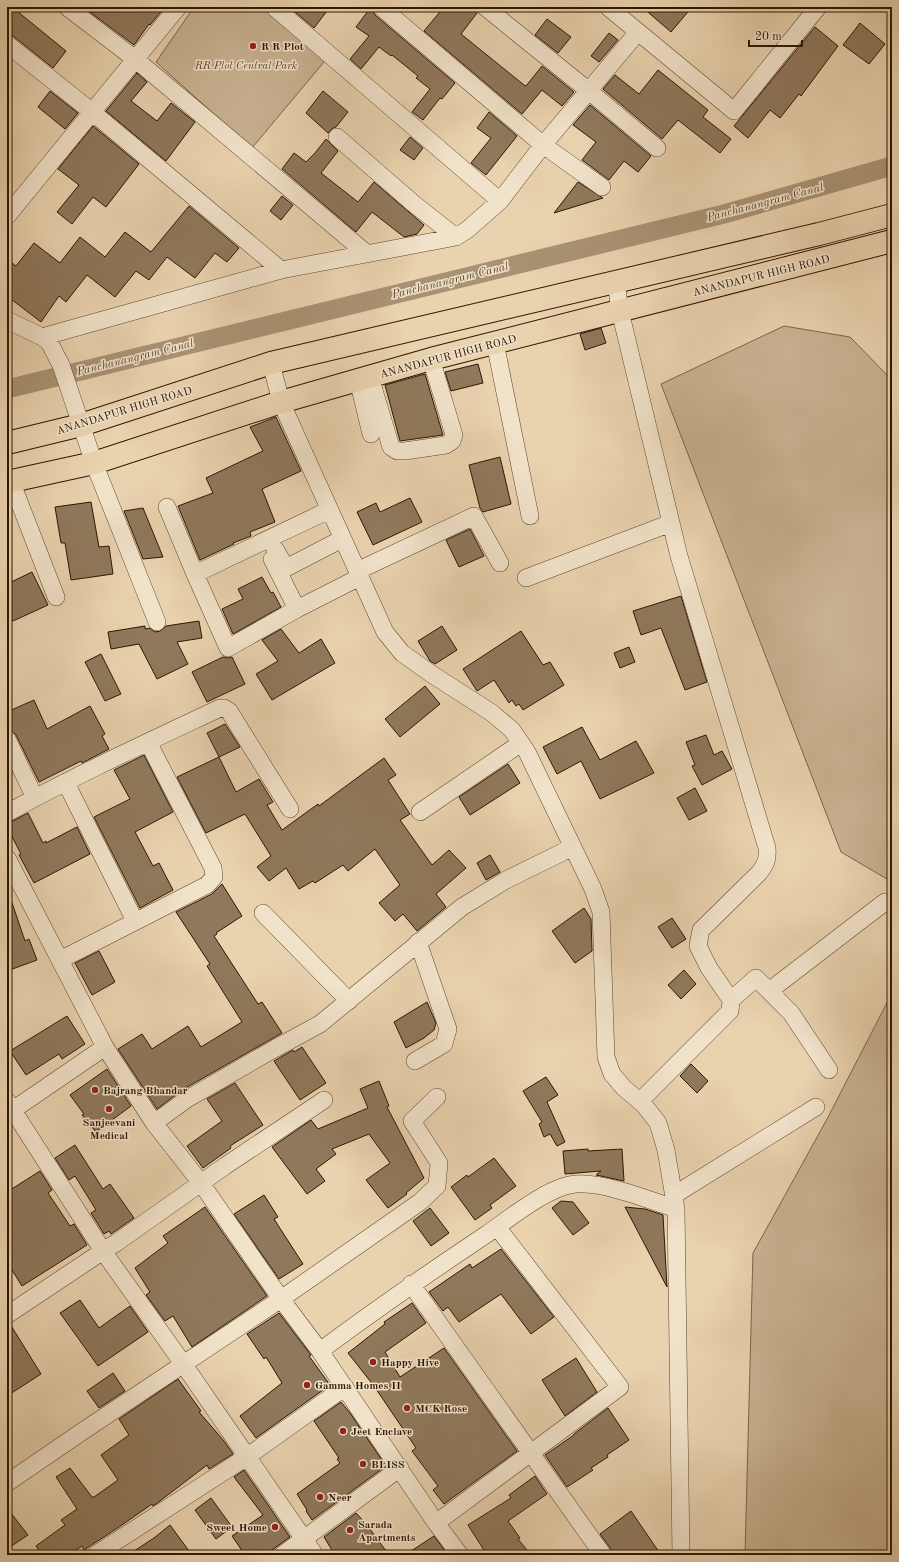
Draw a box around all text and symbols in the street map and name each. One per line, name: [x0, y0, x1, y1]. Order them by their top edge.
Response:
scale bar: [749, 22, 802, 48]
text: 20 m: [755, 31, 782, 43]
marker: R R Plot: [248, 41, 258, 51]
place label: R R Plot: [261, 42, 304, 53]
park label: RR Plot Central Park: [194, 61, 298, 72]
water label: Panchanangram Canal: [705, 181, 825, 225]
street label: ANANDAPUR HIGH ROAD: [692, 254, 832, 299]
water label: Panchanangram Canal: [390, 260, 510, 302]
street label: ANANDAPUR HIGH ROAD: [379, 334, 518, 381]
water label: Panchanangram Canal: [75, 337, 195, 379]
street label: ANANDAPUR HIGH ROAD: [55, 385, 194, 437]
marker: Bajrang Bhandar: [90, 1085, 100, 1095]
place label: Bajrang Bhandar: [103, 1086, 188, 1097]
marker: Sanjeevani Medical: [104, 1104, 114, 1114]
place label: Sanjeevani Medical: [83, 1118, 135, 1142]
marker: Happy Hive: [368, 1357, 378, 1367]
place label: Happy Hive: [381, 1358, 439, 1369]
marker: Gamma Homes II: [302, 1380, 312, 1390]
place label: Gamma Homes II: [315, 1381, 401, 1392]
marker: MCK Rose: [402, 1403, 412, 1413]
place label: MCK Rose: [415, 1404, 467, 1415]
marker: Jeet Enclave: [338, 1426, 348, 1436]
place label: Jeet Enclave: [351, 1427, 412, 1438]
marker: BLISS: [358, 1459, 368, 1469]
place label: BLISS: [371, 1460, 405, 1471]
marker: Neer: [315, 1492, 325, 1502]
place label: Neer: [328, 1493, 352, 1504]
place label: Sarada Apartments: [358, 1520, 416, 1544]
marker: Sweet Home: [270, 1522, 280, 1532]
place label: Sweet Home: [206, 1523, 267, 1534]
marker: Sarada Apartments: [345, 1525, 355, 1535]

